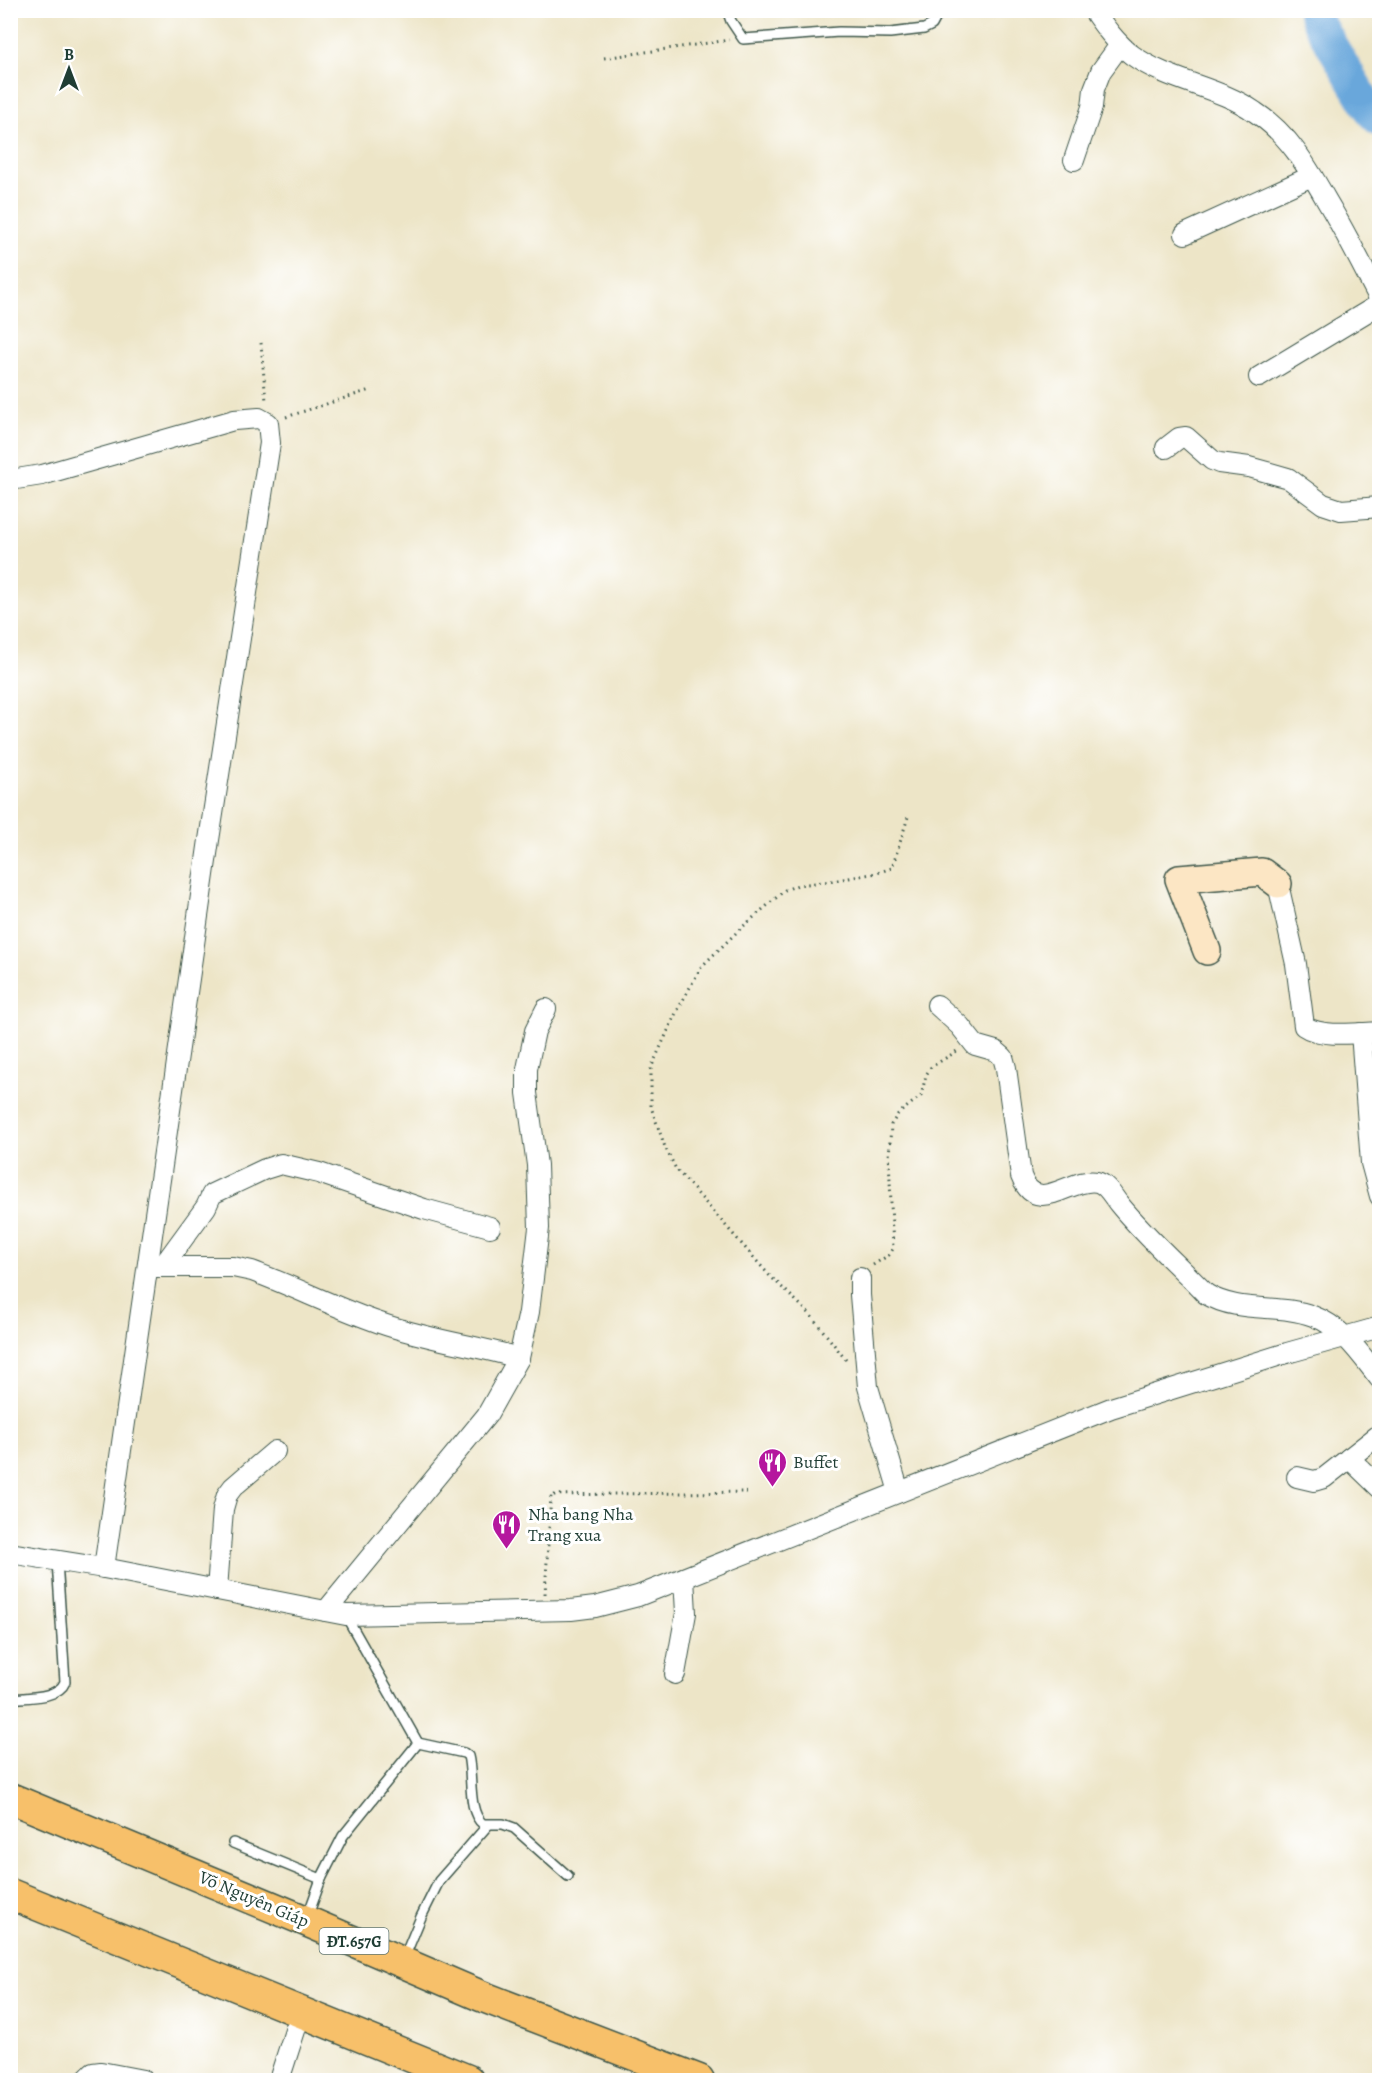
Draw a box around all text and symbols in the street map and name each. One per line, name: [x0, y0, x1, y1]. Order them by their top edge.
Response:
north arrow: [39, 39, 99, 99]
text: B: [64, 44, 74, 66]
restaurant icon: Buffet: [756, 1446, 788, 1488]
place label: Buffet: [793, 1450, 839, 1474]
place label: Nha bang Nha Trang xua: [528, 1502, 634, 1547]
restaurant icon: Nha bang Nha Trang xua: [491, 1508, 523, 1550]
street label: Võ Nguyên Giáp: [194, 1865, 313, 1933]
road number: ĐT.657G: [320, 1928, 388, 1954]

